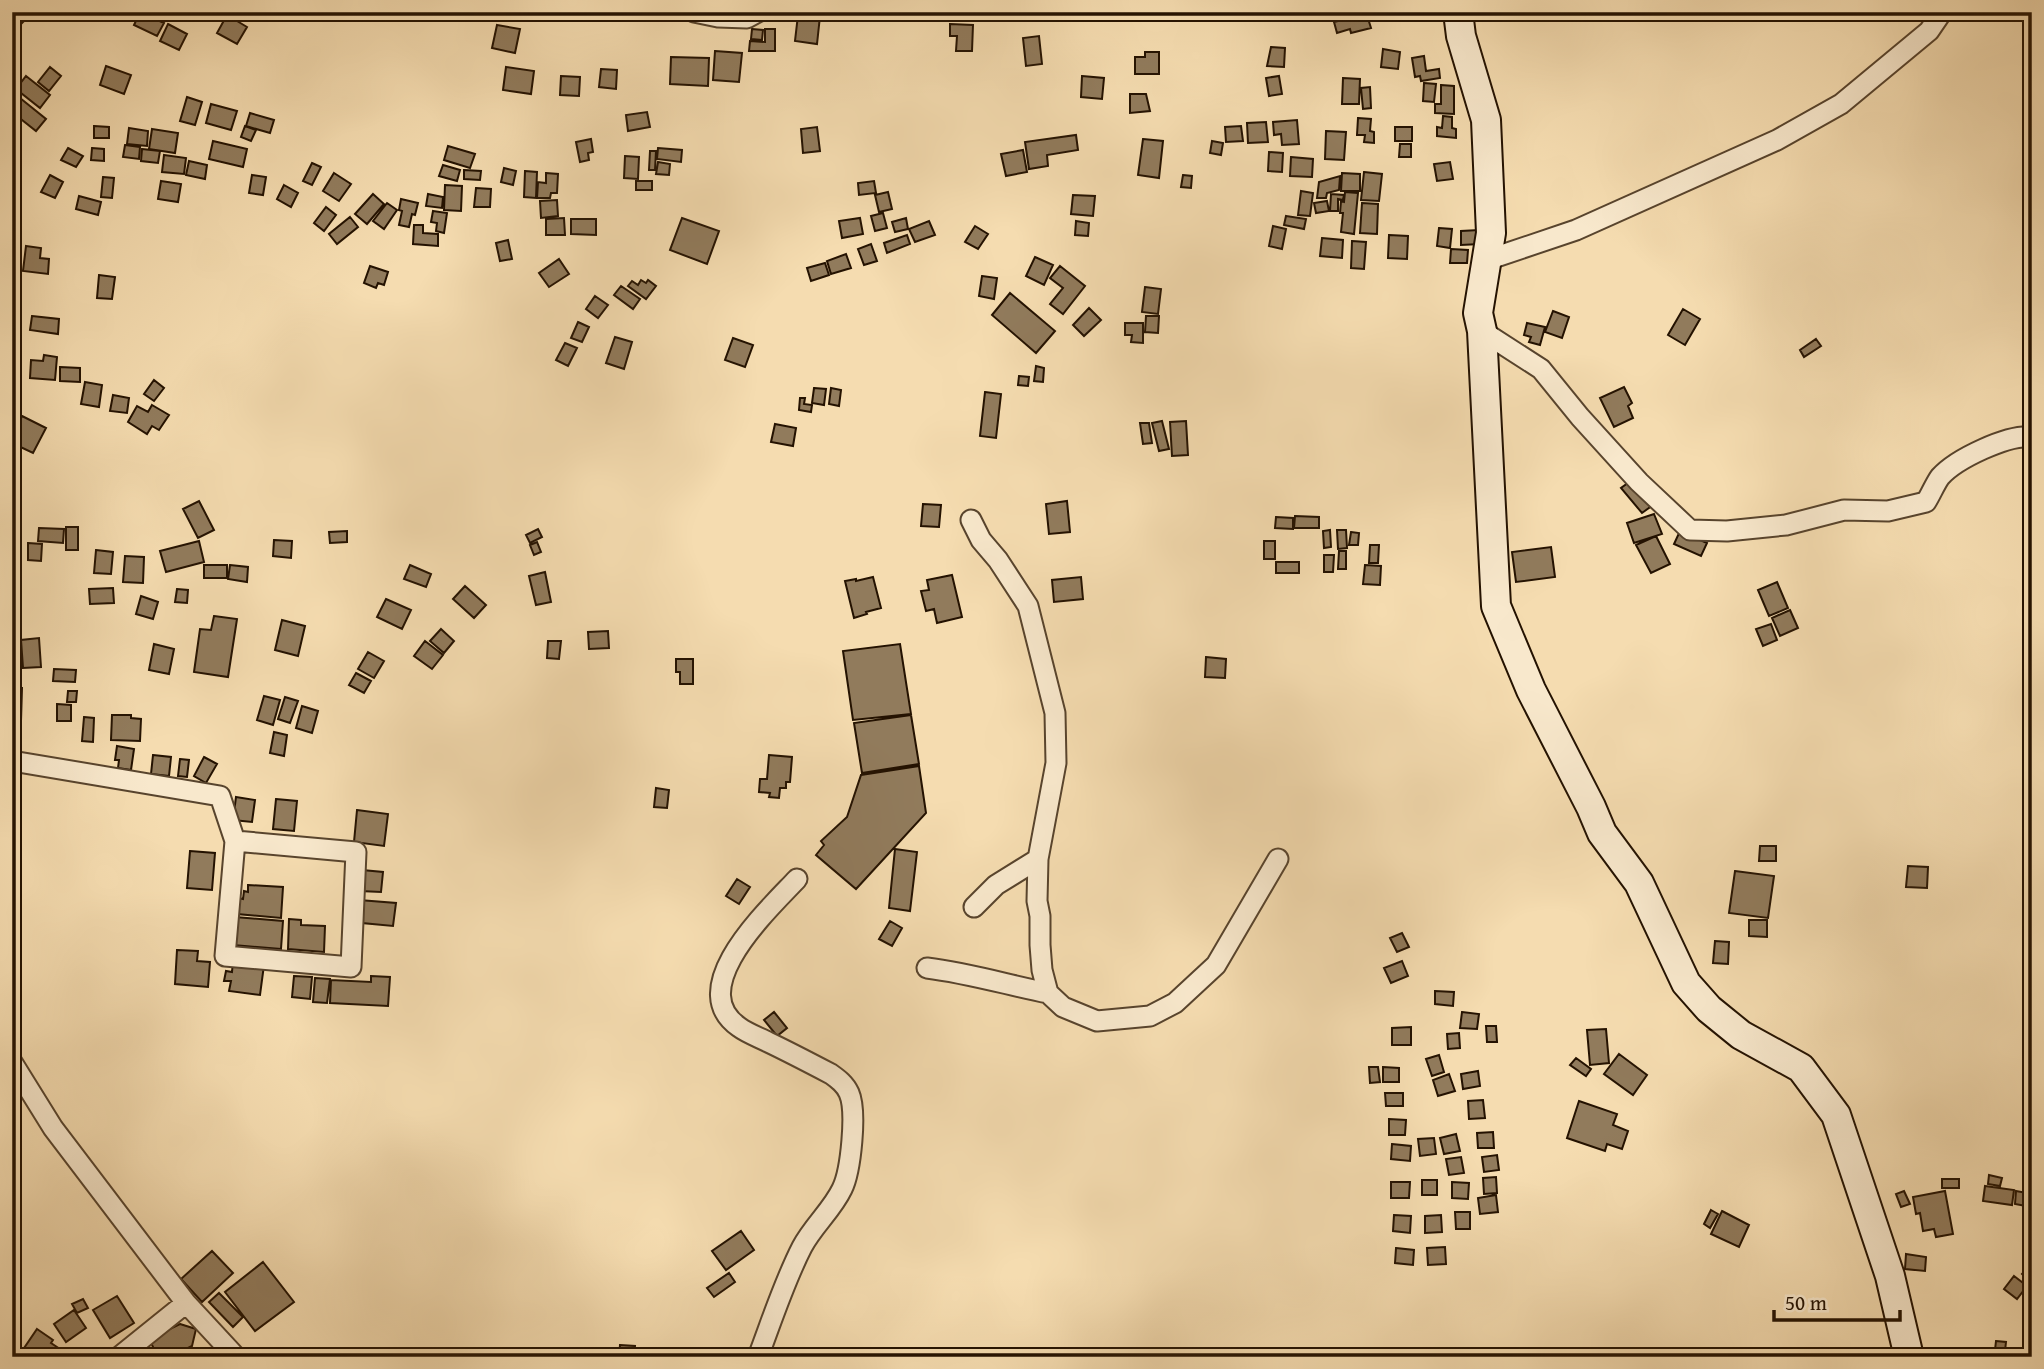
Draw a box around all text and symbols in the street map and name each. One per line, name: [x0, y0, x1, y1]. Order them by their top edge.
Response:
scale bar: [1774, 1278, 1900, 1322]
text: 50 m: [1785, 1287, 1827, 1318]

